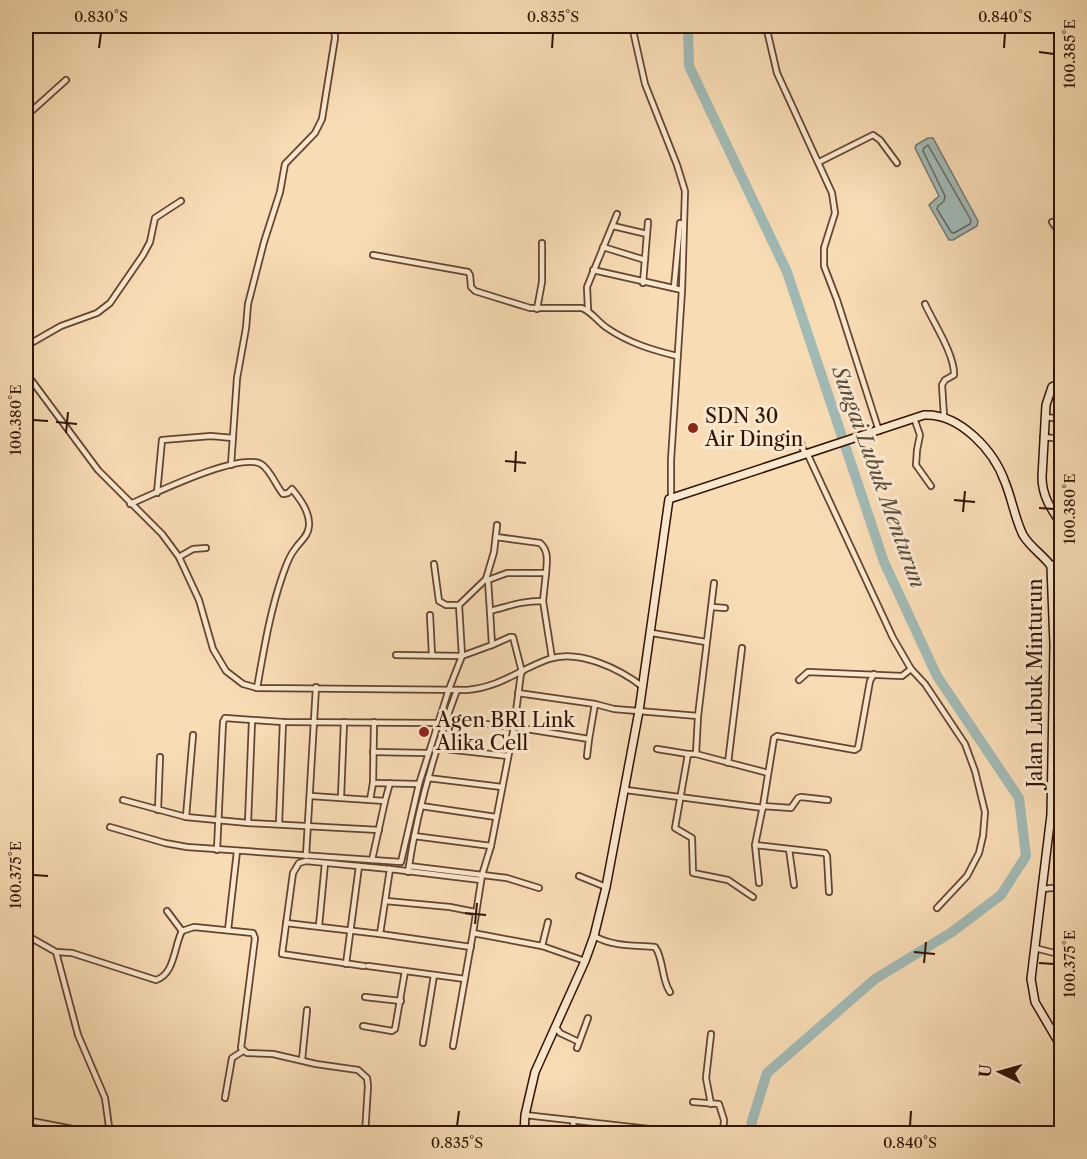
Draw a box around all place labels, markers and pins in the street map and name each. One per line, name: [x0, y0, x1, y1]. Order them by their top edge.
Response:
place label: SDN 30 Air Dingin: [704, 404, 804, 451]
marker: SDN 30 Air Dingin: [686, 421, 700, 435]
place label: Agen BRI Link Alika Cell: [435, 708, 576, 755]
marker: Agen BRI Link Alika Cell: [417, 725, 431, 739]

